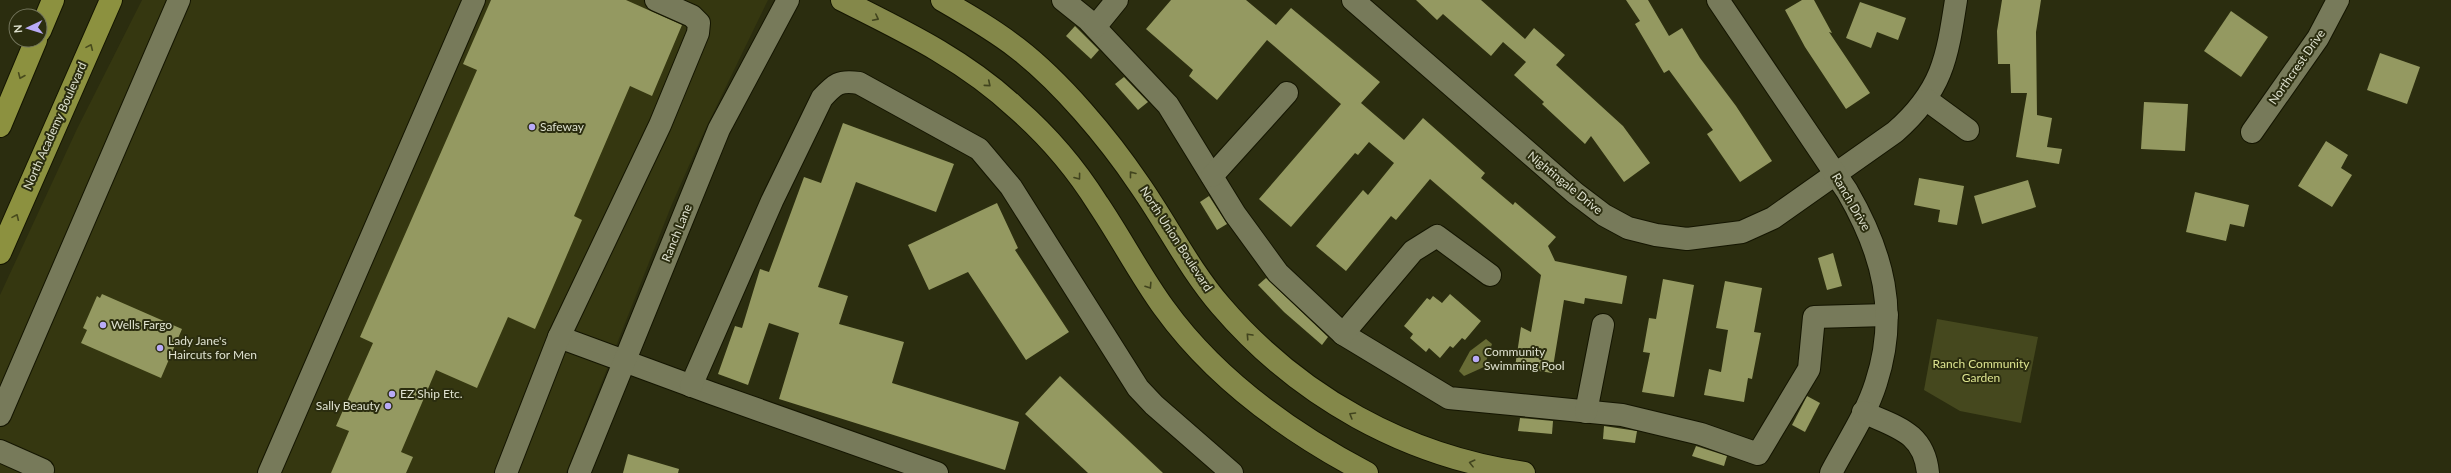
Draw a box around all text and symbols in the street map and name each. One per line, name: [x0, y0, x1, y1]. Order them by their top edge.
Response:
north arrow: [8, 8, 48, 48]
one-way arrow: [872, 13, 880, 21]
text: N: [11, 24, 24, 33]
street label: Northcrest Drive: [2265, 26, 2328, 107]
one-way arrow: [85, 43, 93, 51]
street label: North Academy Boulevard: [20, 60, 90, 192]
one-way arrow: [18, 71, 26, 79]
one-way arrow: [983, 79, 990, 86]
place label: Safeway: [540, 119, 585, 134]
marker: Safeway: [527, 122, 537, 132]
street label: Nightingale Drive: [1525, 148, 1606, 217]
street label: Ranch Drive: [1829, 170, 1874, 233]
one-way arrow: [1073, 172, 1080, 179]
one-way arrow: [1130, 172, 1137, 179]
street label: North Union Boulevard: [1137, 183, 1216, 294]
street label: Ranch Lane: [658, 202, 695, 264]
one-way arrow: [11, 214, 19, 221]
one-way arrow: [1144, 281, 1151, 288]
place label: Wells Fargo: [111, 317, 172, 332]
marker: Wells Fargo: [98, 320, 108, 330]
place label: Lady Jane's Haircuts for Men: [168, 333, 257, 362]
one-way arrow: [1246, 333, 1254, 341]
marker: Lady Jane's Haircuts for Men: [155, 343, 165, 353]
place label: Community Swimming Pool: [1484, 344, 1565, 373]
marker: Community Swimming Pool: [1471, 354, 1481, 364]
park label: Ranch Community Garden: [1933, 356, 2030, 385]
place label: EZ Ship Etc.: [400, 386, 463, 401]
marker: EZ Ship Etc.: [387, 389, 397, 399]
place label: Sally Beauty: [316, 398, 381, 413]
marker: Sally Beauty: [383, 401, 393, 411]
one-way arrow: [1349, 412, 1356, 420]
one-way arrow: [1469, 460, 1475, 468]

